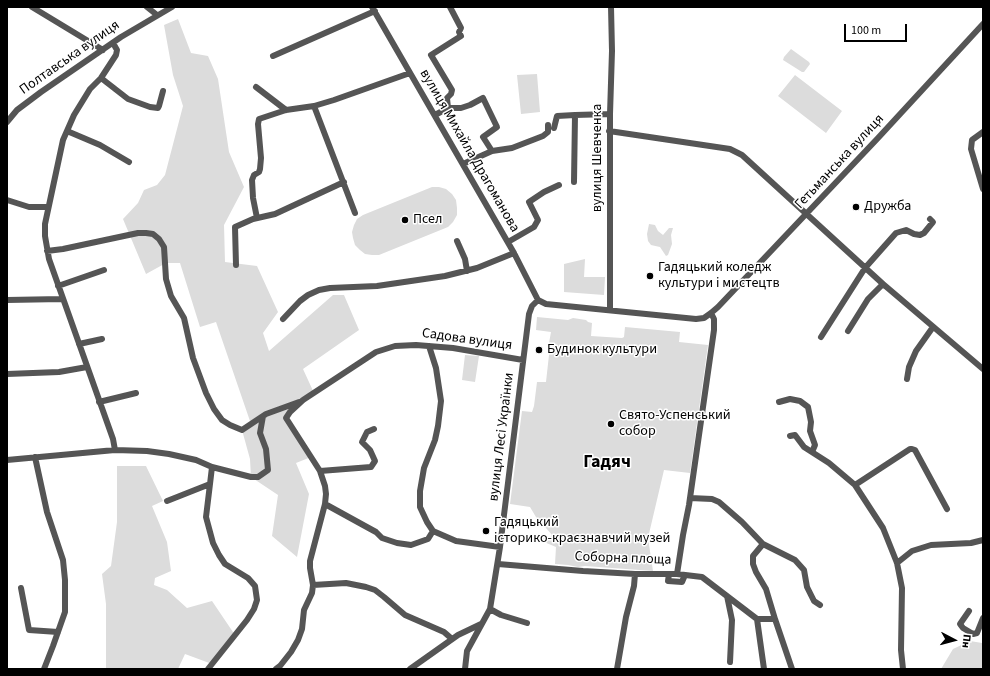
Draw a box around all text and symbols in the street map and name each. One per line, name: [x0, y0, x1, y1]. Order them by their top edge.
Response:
scale bar: [846, 16, 909, 42]
street label: Полтавська вулиця: [17, 17, 123, 99]
text: 100 m: [851, 22, 881, 39]
street label: вулиця Михайла Драгоманова: [415, 67, 523, 235]
street label: вулиця Шевченка: [590, 104, 606, 212]
street label: Гетьманська вулиця: [792, 111, 888, 213]
place label: Дружба: [864, 199, 911, 215]
marker: Дружба: [851, 202, 861, 212]
place label: Псел: [413, 212, 442, 228]
marker: Псел: [400, 215, 410, 225]
place label: Гадяцький коледж культури і мистецтв: [658, 260, 780, 292]
marker: Гадяцький коледж культури і мистецтв: [645, 271, 655, 281]
street label: Садова вулиця: [421, 325, 513, 355]
place label: Будинок культури: [547, 342, 657, 358]
marker: Будинок культури: [534, 345, 544, 355]
street label: вулиця Лесі Українки: [486, 372, 518, 502]
place label: Свято-Успенський собор: [619, 408, 731, 440]
marker: Свято-Успенський собор: [606, 419, 616, 429]
district label: Гадяч: [583, 452, 631, 474]
place label: Гадяцький історико-краєзнавчий музей: [494, 515, 670, 548]
marker: Гадяцький історико-краєзнавчий музей: [481, 526, 491, 536]
street label: Соборна площа: [574, 549, 672, 569]
north arrow: [934, 620, 974, 660]
text: Пн: [958, 634, 975, 649]

